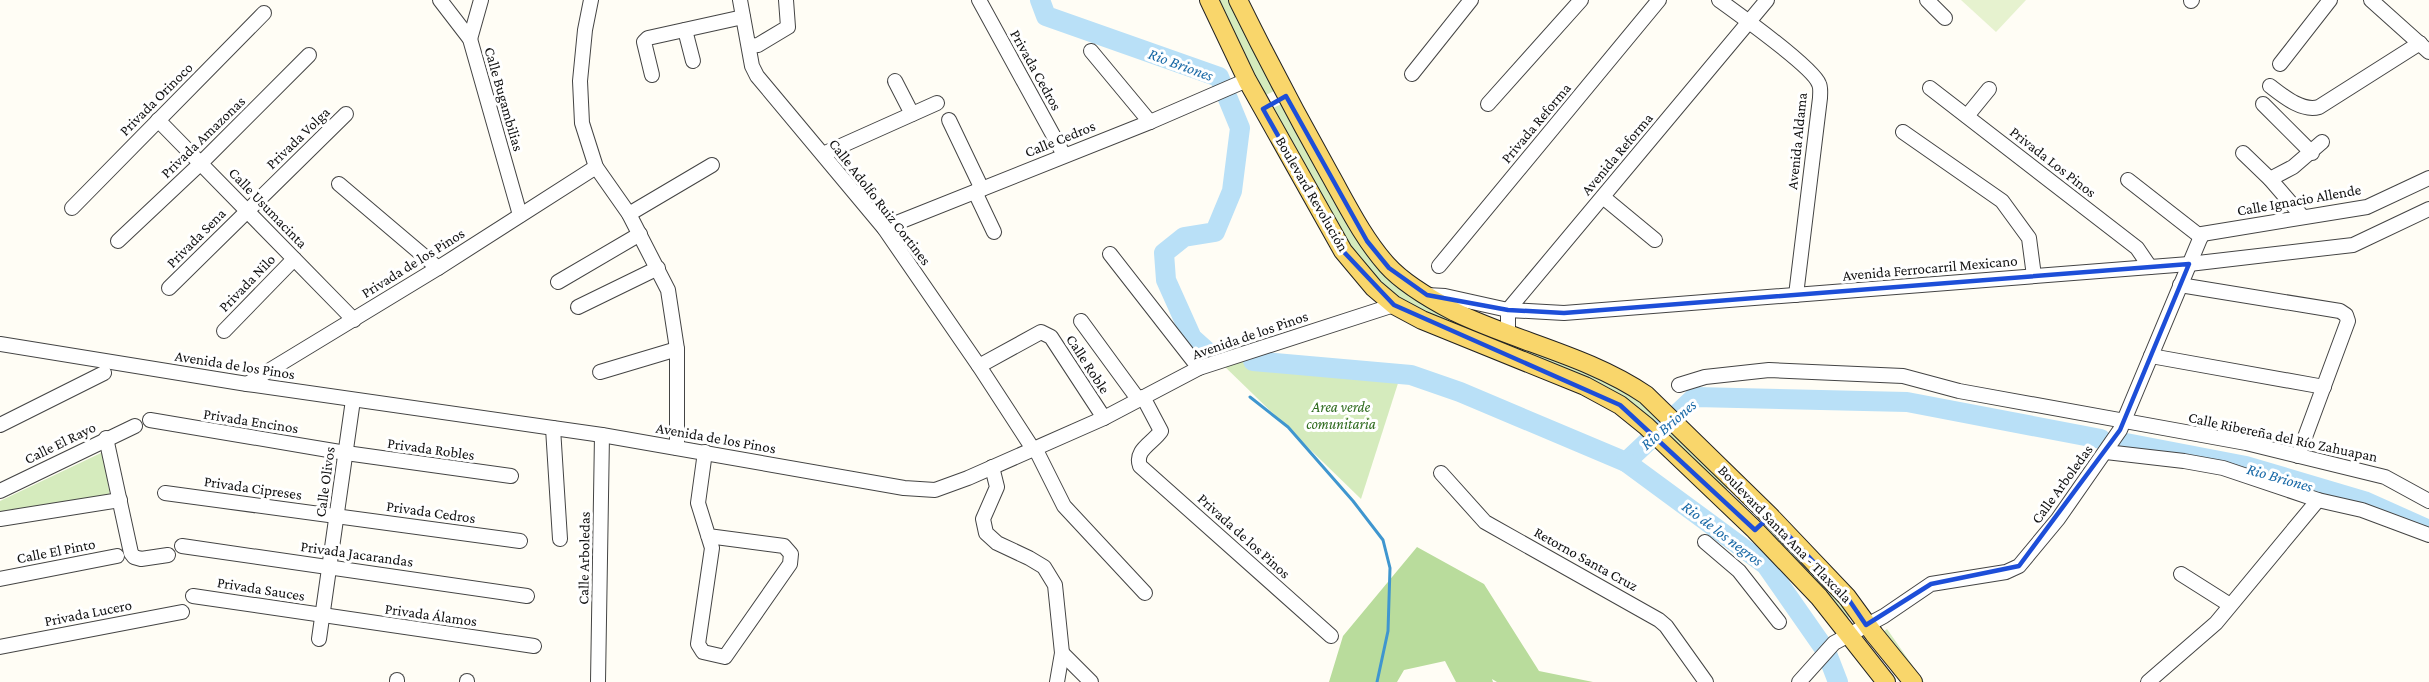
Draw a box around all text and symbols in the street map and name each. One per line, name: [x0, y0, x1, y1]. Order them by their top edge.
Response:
street label: Privada Cedros: [1007, 27, 1065, 113]
street label: Calle Bugambilias: [481, 45, 527, 153]
water label: Rio Briones: [1146, 45, 1216, 84]
street label: Privada Orinoco: [116, 59, 196, 139]
street label: Privada Reforma: [1498, 80, 1574, 166]
street label: Avenida Aldama: [1784, 92, 1810, 190]
street label: Privada Amazonas: [158, 93, 248, 181]
street label: Privada Volga: [263, 104, 334, 173]
street label: Avenida Reforma: [1578, 110, 1656, 198]
street label: Calle Cedros: [1022, 118, 1098, 160]
street label: Privada Los Pinos: [2007, 123, 2099, 201]
street label: Boulevard Revolución: [1273, 134, 1351, 254]
street label: Calle Adolfo Ruiz Cortines: [826, 136, 934, 268]
street label: Calle Usumacinta: [226, 165, 310, 251]
street label: Calle Ignacio Allende: [2236, 181, 2363, 220]
street label: Privada Sena: [163, 205, 229, 271]
street label: Privada de los Pinos: [359, 225, 468, 301]
street label: Privada Nilo: [216, 251, 278, 315]
street label: Avenida Ferrocarril Mexicano: [1842, 252, 2018, 284]
street label: Avenida de los Pinos: [1190, 308, 1310, 362]
street label: Calle Roble: [1063, 332, 1113, 397]
street label: Avenida de los Pinos: [174, 348, 296, 382]
water label: Rio Briones: [1637, 396, 1699, 453]
park label: Area verde comunitaria: [1306, 399, 1376, 432]
street label: Privada Encinos: [202, 406, 300, 436]
street label: Calle Ribereña del Río Zahuapan: [2187, 409, 2379, 466]
street label: Calle El Rayo: [22, 419, 99, 468]
street label: Avenida de los Pinos: [655, 420, 777, 456]
street label: Privada Robles: [386, 435, 476, 463]
street label: Calle Arboledas: [2028, 442, 2096, 526]
street label: Calle Olivos: [312, 446, 338, 518]
water label: Rio Briones: [2245, 460, 2315, 495]
street label: Boulevard Santa Ana - Tlaxcala: [1715, 462, 1855, 606]
street label: Privada Cipreses: [203, 473, 303, 504]
street label: Privada de los Pinos: [1195, 490, 1293, 582]
street label: Privada Cedros: [385, 498, 477, 526]
water label: Rio de los negros: [1678, 498, 1766, 570]
street label: Calle Arboledas: [575, 511, 593, 605]
street label: Retorno Santa Cruz: [1531, 524, 1641, 594]
street label: Calle El Pinto: [15, 536, 97, 566]
street label: Privada Jacarandas: [300, 538, 414, 571]
street label: Privada Sauces: [216, 574, 306, 604]
street label: Privada Lucero: [43, 597, 133, 629]
street label: Privada Álamos: [384, 601, 478, 629]

